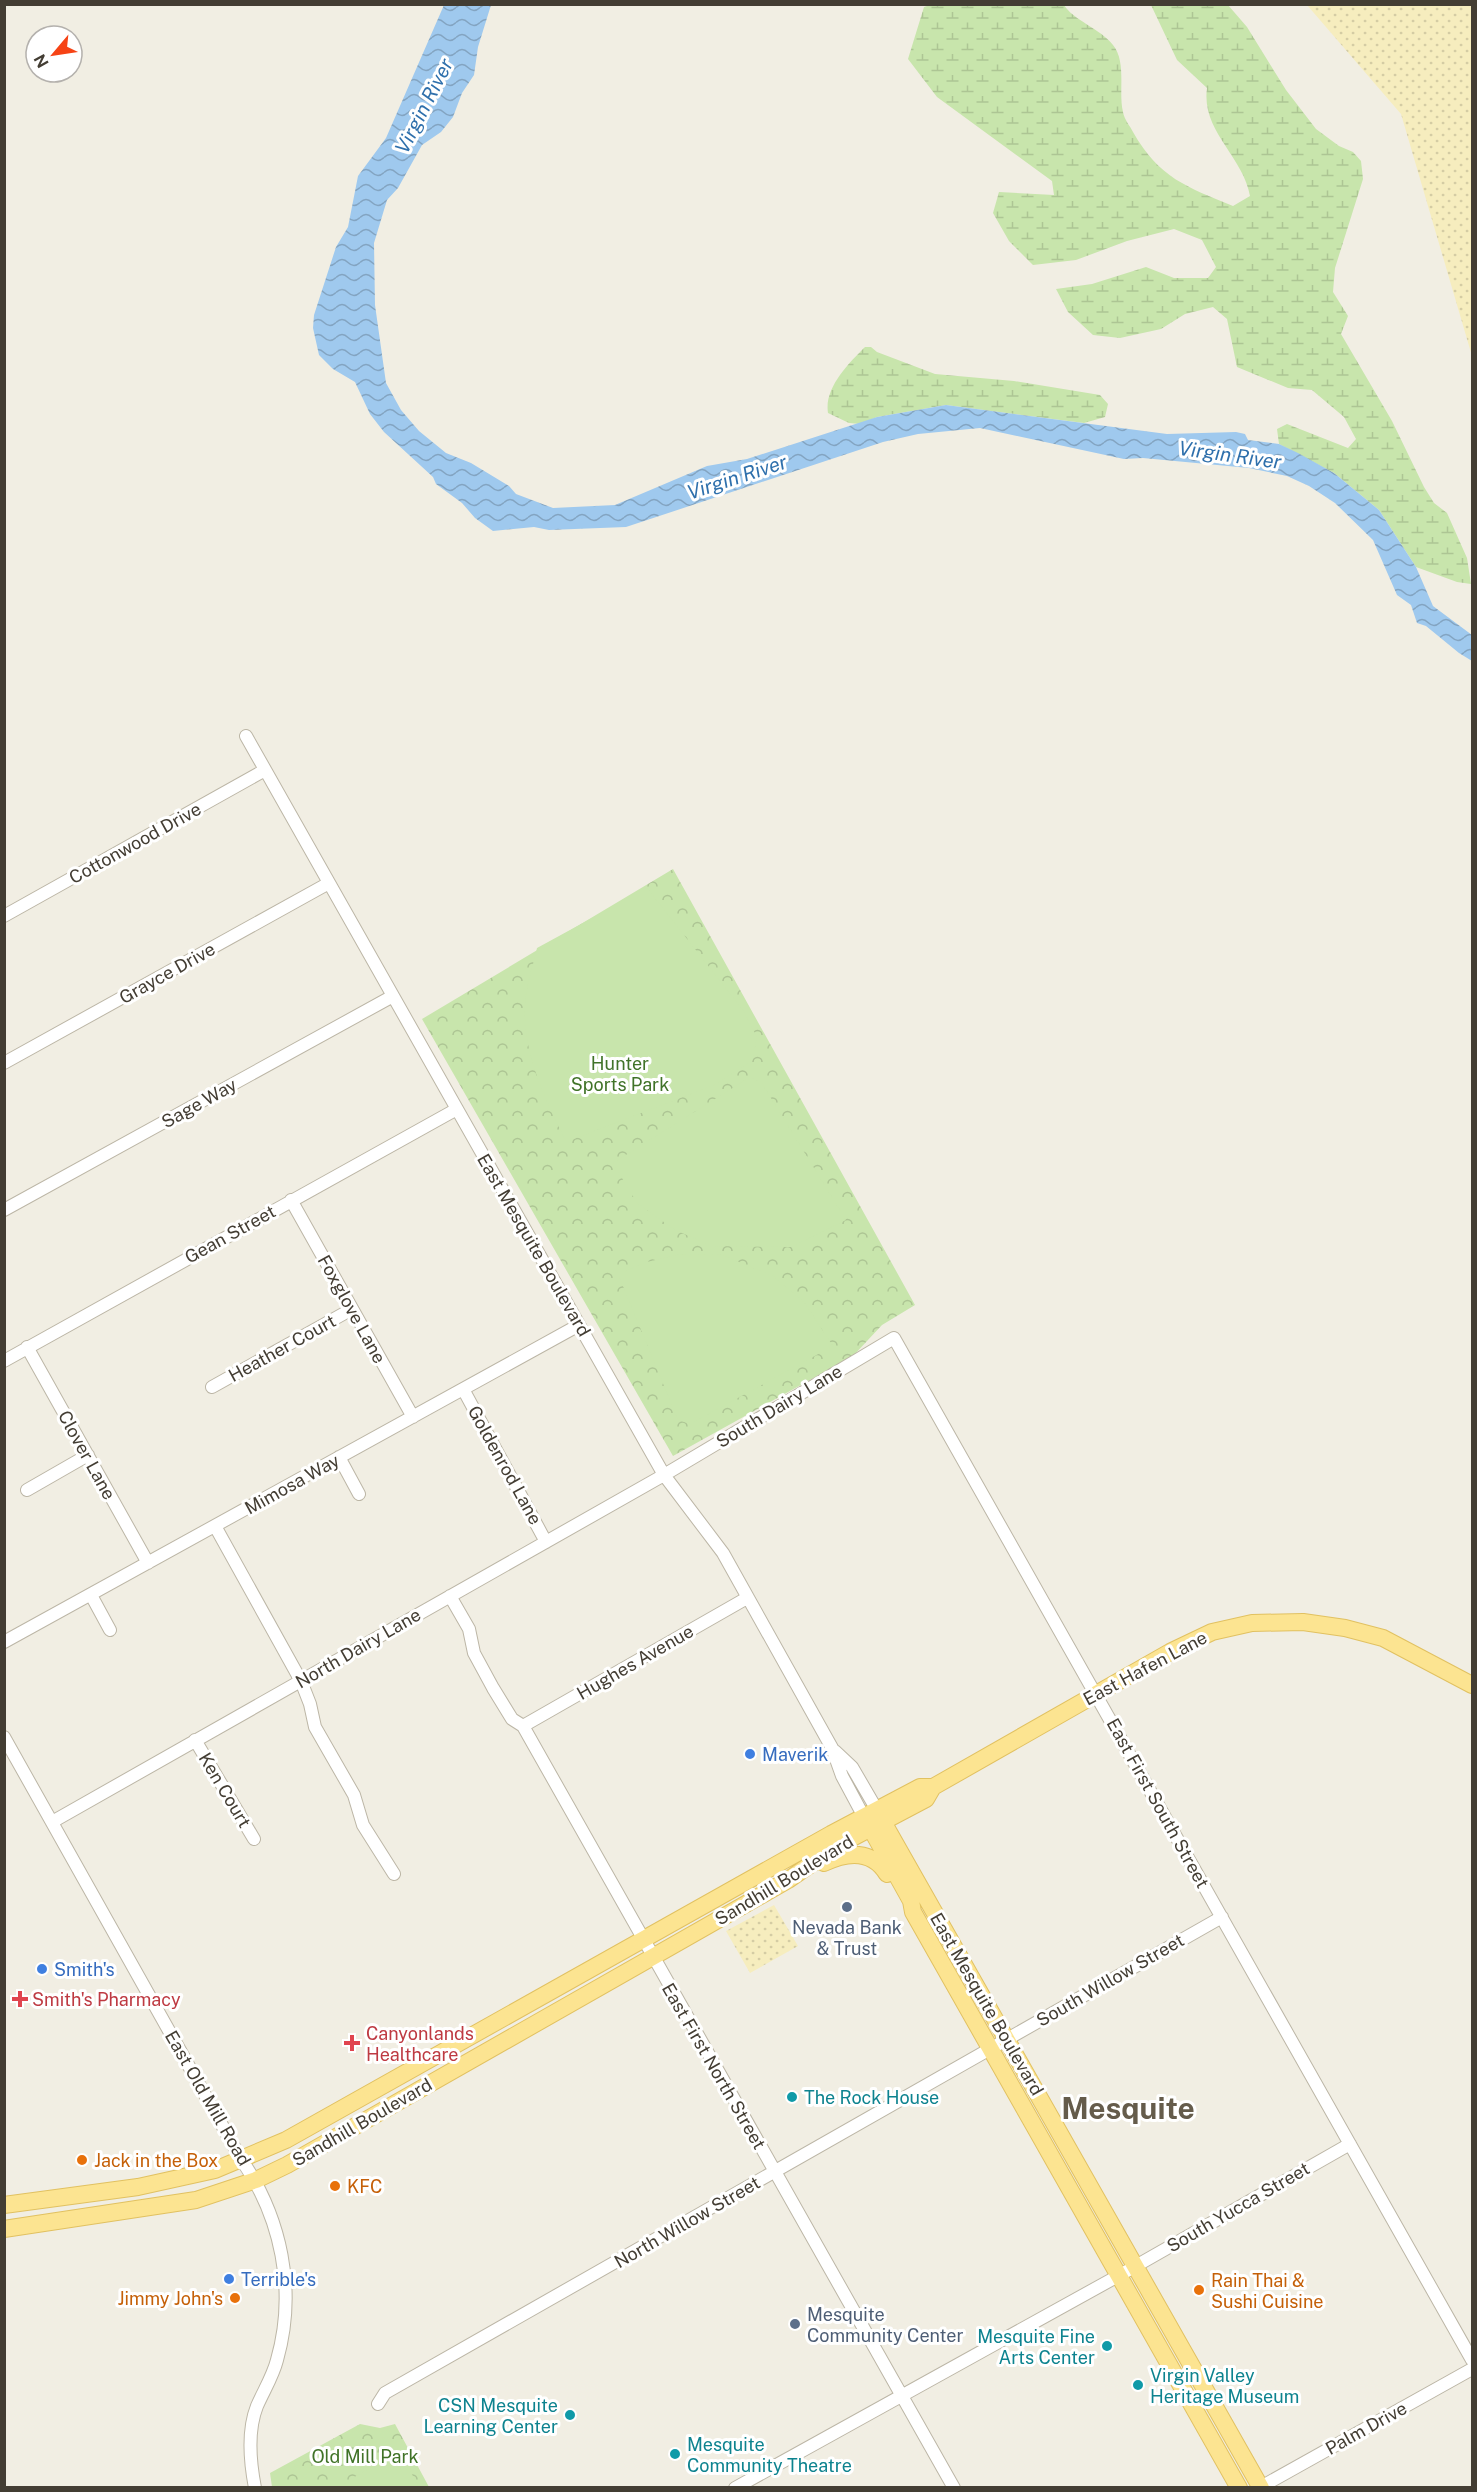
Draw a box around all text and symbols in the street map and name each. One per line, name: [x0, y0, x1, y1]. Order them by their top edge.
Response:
north arrow: [24, 24, 84, 84]
text: N: [30, 51, 53, 71]
water label: Virgin River: [390, 54, 458, 158]
water label: Virgin River: [1177, 436, 1283, 474]
water label: Virgin River: [684, 449, 790, 504]
street label: Cottonwood Drive: [65, 798, 205, 888]
street label: Grayce Drive: [115, 938, 219, 1008]
park label: Hunter Sports Park: [571, 1053, 669, 1095]
street label: Sage Way: [158, 1074, 241, 1132]
street label: East Mesquite Boulevard: [473, 1150, 595, 1340]
street label: Gean Street: [181, 1200, 279, 1268]
street label: Foxglove Lane: [314, 1251, 390, 1367]
street label: Heather Court: [225, 1310, 339, 1386]
street label: South Dairy Lane: [712, 1360, 846, 1452]
street label: Goldenrod Lane: [464, 1402, 546, 1528]
street label: Clover Lane: [54, 1407, 120, 1503]
street label: Mimosa Way: [241, 1449, 343, 1519]
street label: North Dairy Lane: [292, 1604, 424, 1692]
street label: Hughes Avenue: [573, 1620, 697, 1704]
street label: East Hafen Lane: [1080, 1627, 1210, 1709]
street label: East First South Street: [1103, 1715, 1213, 1891]
place label: Maverik: [762, 1744, 828, 1765]
marker: Maverik: [743, 1747, 757, 1761]
street label: Ken Court: [194, 1749, 256, 1831]
street label: Sandhill Boulevard: [711, 1830, 857, 1930]
marker: Nevada Bank & Trust: [840, 1900, 854, 1914]
street label: East Mesquite Boulevard: [926, 1909, 1048, 2099]
place label: Nevada Bank & Trust: [792, 1917, 902, 1959]
street label: South Willow Street: [1032, 1929, 1188, 2031]
place label: Smith's: [54, 1959, 115, 1980]
marker: Smith's: [35, 1962, 49, 1976]
street label: East First North Street: [658, 1979, 770, 2153]
place label: Smith's Pharmacy: [32, 1989, 181, 2010]
marker: Smith's Pharmacy: [13, 1992, 27, 2006]
place label: Canyonlands Healthcare: [366, 2023, 474, 2065]
street label: East Old Mill Road: [161, 2027, 255, 2169]
marker: Canyonlands Healthcare: [343, 2034, 361, 2052]
street label: Sandhill Boulevard: [289, 2074, 435, 2170]
place label: The Rock House: [804, 2087, 939, 2108]
marker: The Rock House: [785, 2090, 799, 2104]
district label: Mesquite: [1061, 2090, 1195, 2126]
place label: Jack in the Box: [94, 2150, 218, 2171]
marker: Jack in the Box: [75, 2153, 89, 2167]
street label: South Yucca Street: [1163, 2158, 1313, 2256]
street label: North Willow Street: [610, 2172, 764, 2272]
place label: KFC: [347, 2176, 382, 2197]
marker: KFC: [328, 2179, 342, 2193]
place label: Terrible's: [241, 2269, 316, 2290]
place label: Rain Thai & Sushi Cuisine: [1211, 2270, 1324, 2312]
marker: Terrible's: [222, 2272, 236, 2286]
marker: Rain Thai & Sushi Cuisine: [1192, 2283, 1206, 2297]
place label: Jimmy John's: [117, 2288, 223, 2309]
marker: Jimmy John's: [228, 2291, 242, 2305]
place label: Mesquite Community Center: [807, 2304, 964, 2346]
marker: Mesquite Community Center: [788, 2317, 802, 2331]
place label: Mesquite Fine Arts Center: [977, 2326, 1095, 2368]
marker: Mesquite Fine Arts Center: [1100, 2339, 1114, 2353]
place label: Virgin Valley Heritage Museum: [1150, 2365, 1299, 2407]
marker: Virgin Valley Heritage Museum: [1131, 2378, 1145, 2392]
place label: CSN Mesquite Learning Center: [423, 2395, 558, 2437]
street label: Palm Drive: [1322, 2397, 1410, 2459]
marker: CSN Mesquite Learning Center: [563, 2408, 577, 2422]
place label: Mesquite Community Theatre: [687, 2434, 852, 2476]
park label: Old Mill Park: [311, 2446, 419, 2467]
marker: Mesquite Community Theatre: [668, 2447, 682, 2461]

